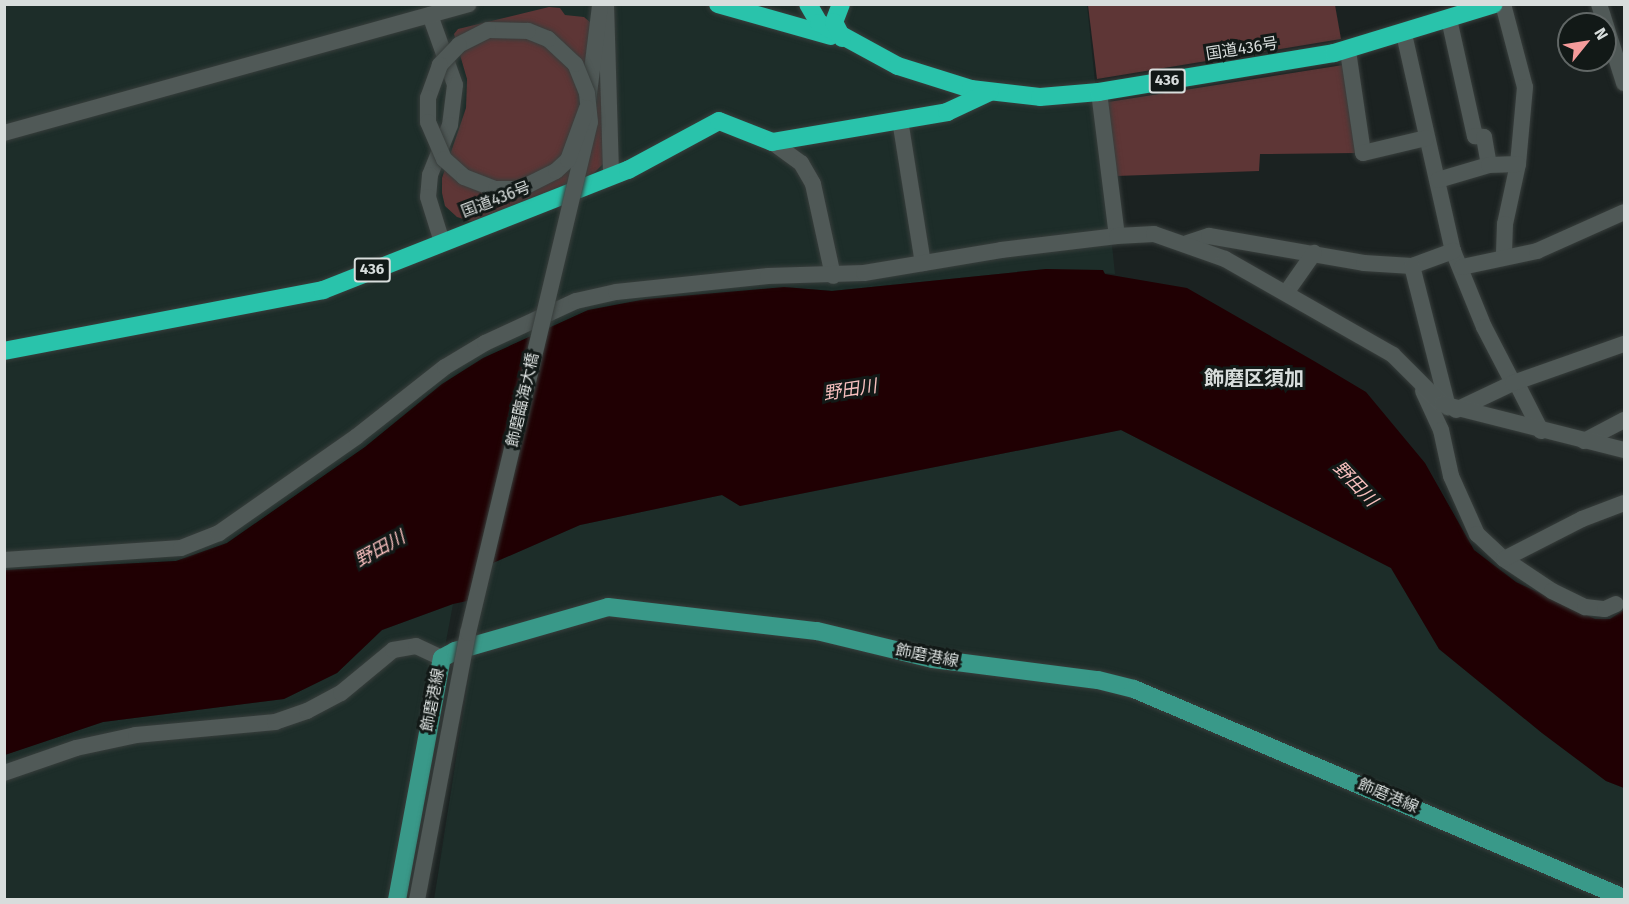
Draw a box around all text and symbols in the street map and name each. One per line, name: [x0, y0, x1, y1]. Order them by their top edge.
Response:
north arrow: [1557, 12, 1617, 72]
text: N: [1590, 24, 1612, 43]
street label: 国道436号: [1205, 34, 1279, 64]
road number: 436: [1148, 69, 1186, 93]
street label: 国道436号: [459, 178, 533, 222]
road number: 436: [352, 258, 392, 282]
street label: 飾磨臨海大橋: [503, 351, 543, 449]
district label: 飾磨区須加: [1204, 366, 1304, 390]
water label: 野田川: [822, 375, 878, 405]
water label: 野田川: [1328, 457, 1382, 511]
water label: 野田川: [351, 526, 409, 572]
street label: 飾磨港線: [894, 640, 960, 672]
street label: 飾磨港線: [417, 667, 449, 733]
street label: 飾磨港線: [1355, 775, 1421, 817]

